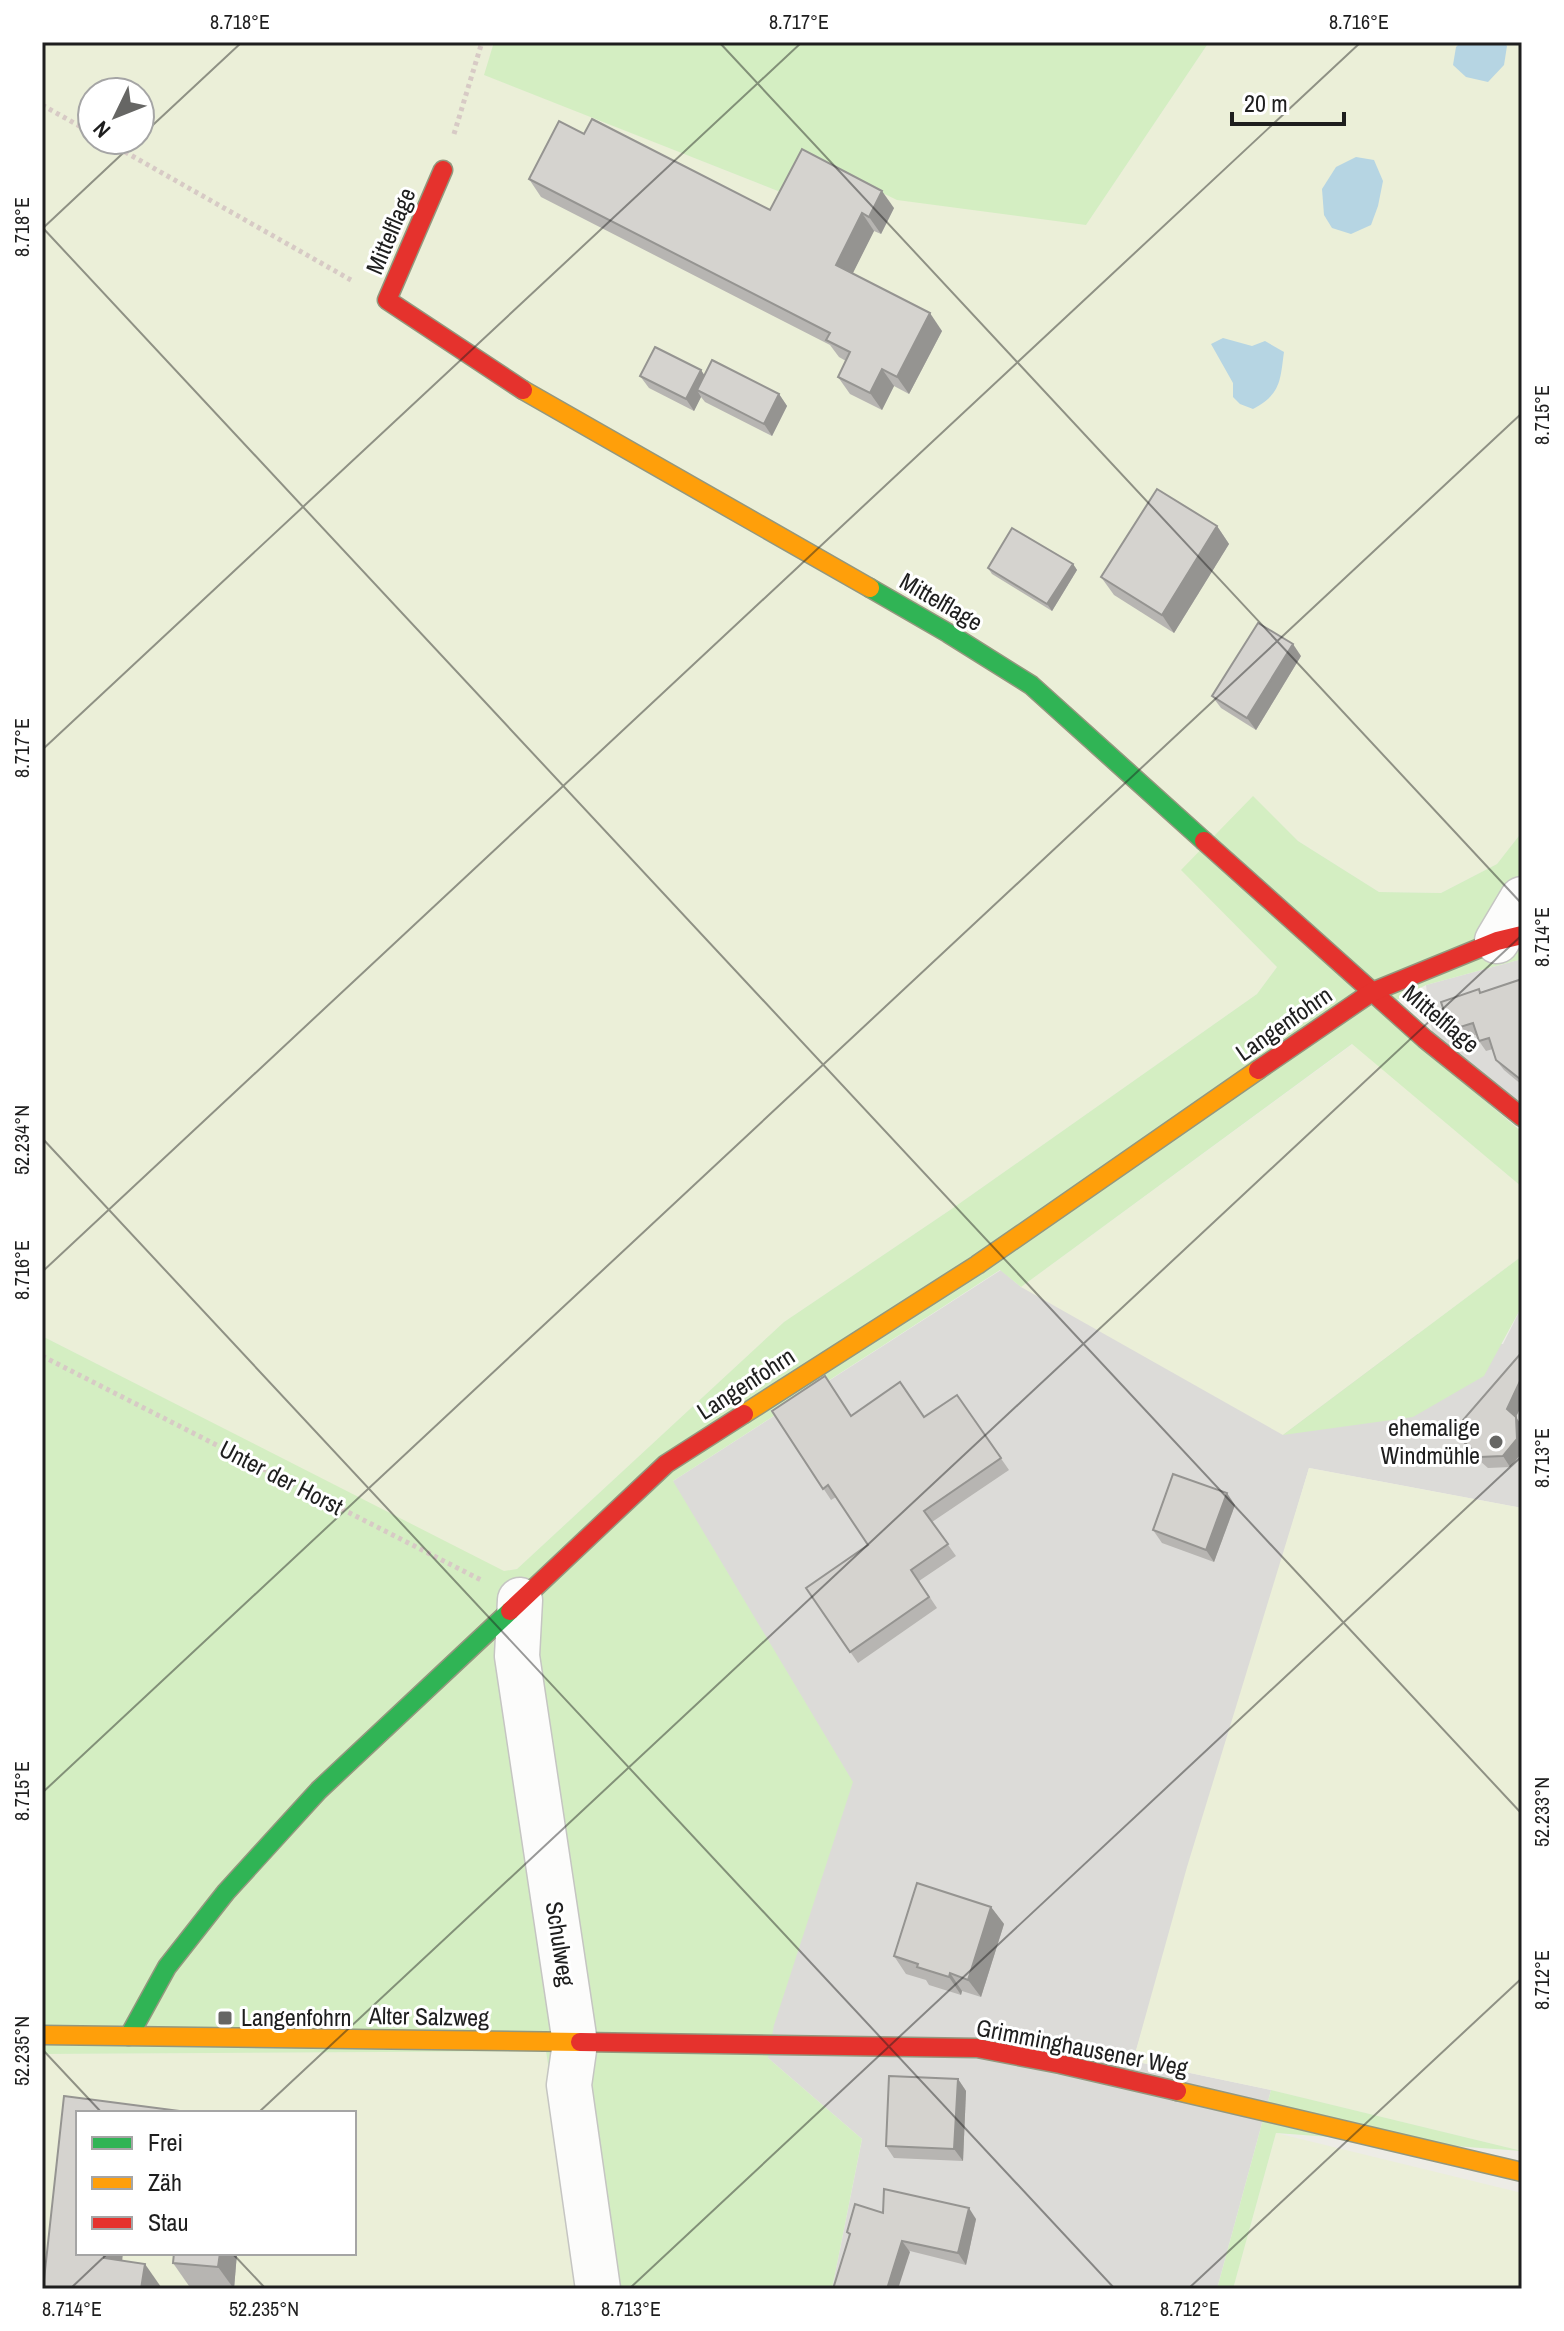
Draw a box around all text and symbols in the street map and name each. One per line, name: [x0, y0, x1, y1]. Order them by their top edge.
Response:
text: 8.718°E: [210, 8, 270, 35]
text: 8.717°E: [769, 8, 829, 35]
text: 8.716°E: [1329, 8, 1389, 35]
north arrow: [76, 76, 156, 156]
scale bar: [1232, 76, 1344, 126]
text: 20 m: [1244, 87, 1288, 119]
text: N: [86, 115, 117, 145]
street label: Mittelflage: [358, 183, 423, 279]
text: 8.718°E: [8, 197, 35, 257]
text: 8.715°E: [1528, 385, 1555, 445]
street label: Mittelflage: [894, 565, 989, 638]
text: 8.717°E: [8, 718, 35, 778]
text: 8.714°E: [1528, 907, 1555, 967]
street label: Mittelflage: [1397, 977, 1487, 1060]
street label: Langenfohrn: [1229, 978, 1338, 1068]
text: 52.234°N: [8, 1105, 35, 1175]
text: 8.716°E: [8, 1240, 35, 1300]
street label: Langenfohrn: [690, 1340, 801, 1427]
place label: ehemalige Windmühle: [1380, 1411, 1480, 1471]
text: 8.713°E: [1528, 1428, 1555, 1488]
street label: Unter der Horst: [214, 1432, 349, 1522]
marker: ehemalige Windmühle: [1487, 1433, 1505, 1451]
text: 8.715°E: [8, 1761, 35, 1821]
text: 52.233°N: [1528, 1777, 1555, 1847]
street label: Schulweg: [539, 1899, 583, 1989]
text: 8.712°E: [1528, 1950, 1555, 2010]
street label: Alter Salzweg: [368, 1999, 489, 2033]
place label: Langenfohrn: [241, 2001, 352, 2033]
marker: Langenfohrn: [216, 2009, 234, 2027]
street label: Grimminghausener Weg: [974, 2011, 1191, 2083]
text: 52.235°N: [8, 2016, 35, 2086]
legend: [76, 2111, 356, 2255]
text: Frei: [148, 2126, 183, 2158]
text: Zäh: [148, 2166, 182, 2198]
text: Stau: [148, 2206, 189, 2238]
text: 8.714°E: [42, 2295, 102, 2322]
text: 52.235°N: [229, 2295, 299, 2322]
text: 8.713°E: [601, 2295, 661, 2322]
text: 8.712°E: [1160, 2295, 1220, 2322]

